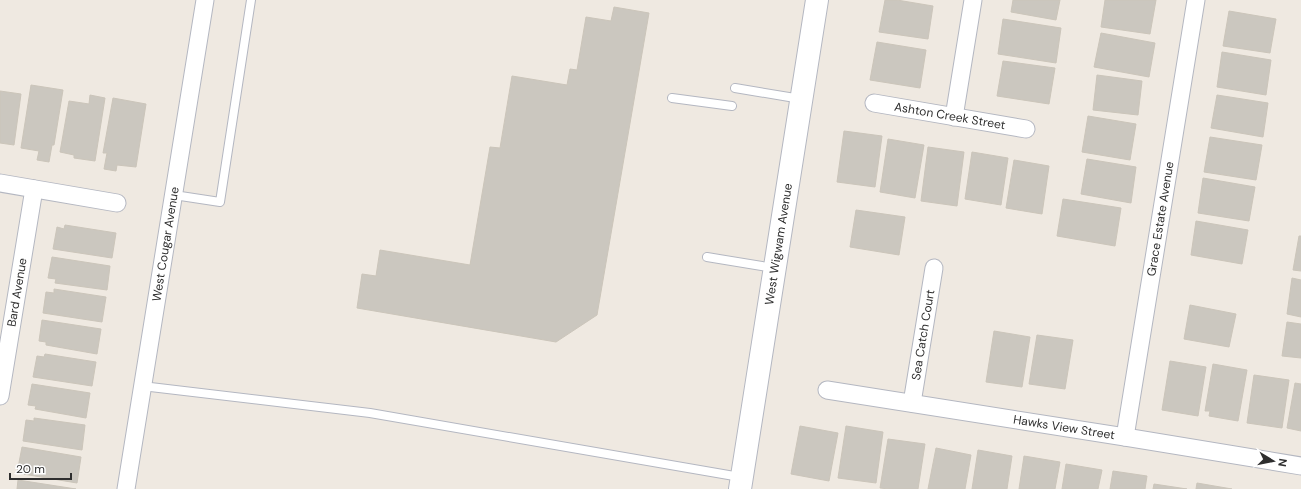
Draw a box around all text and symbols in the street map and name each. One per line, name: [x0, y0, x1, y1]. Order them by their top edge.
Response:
street label: Ashton Creek Street: [893, 99, 1007, 133]
street label: Grace Estate Avenue: [1143, 160, 1178, 277]
street label: West Wigwam Avenue: [761, 182, 796, 306]
street label: West Cougar Avenue: [148, 186, 183, 303]
street label: Bard Avenue: [3, 257, 31, 328]
street label: Sea Catch Court: [908, 288, 938, 382]
street label: Hawks View Street: [1012, 411, 1116, 443]
north arrow: [1253, 441, 1293, 481]
scale bar: [10, 455, 71, 481]
text: N: [1275, 458, 1290, 468]
text: 20 m: [16, 461, 45, 477]

